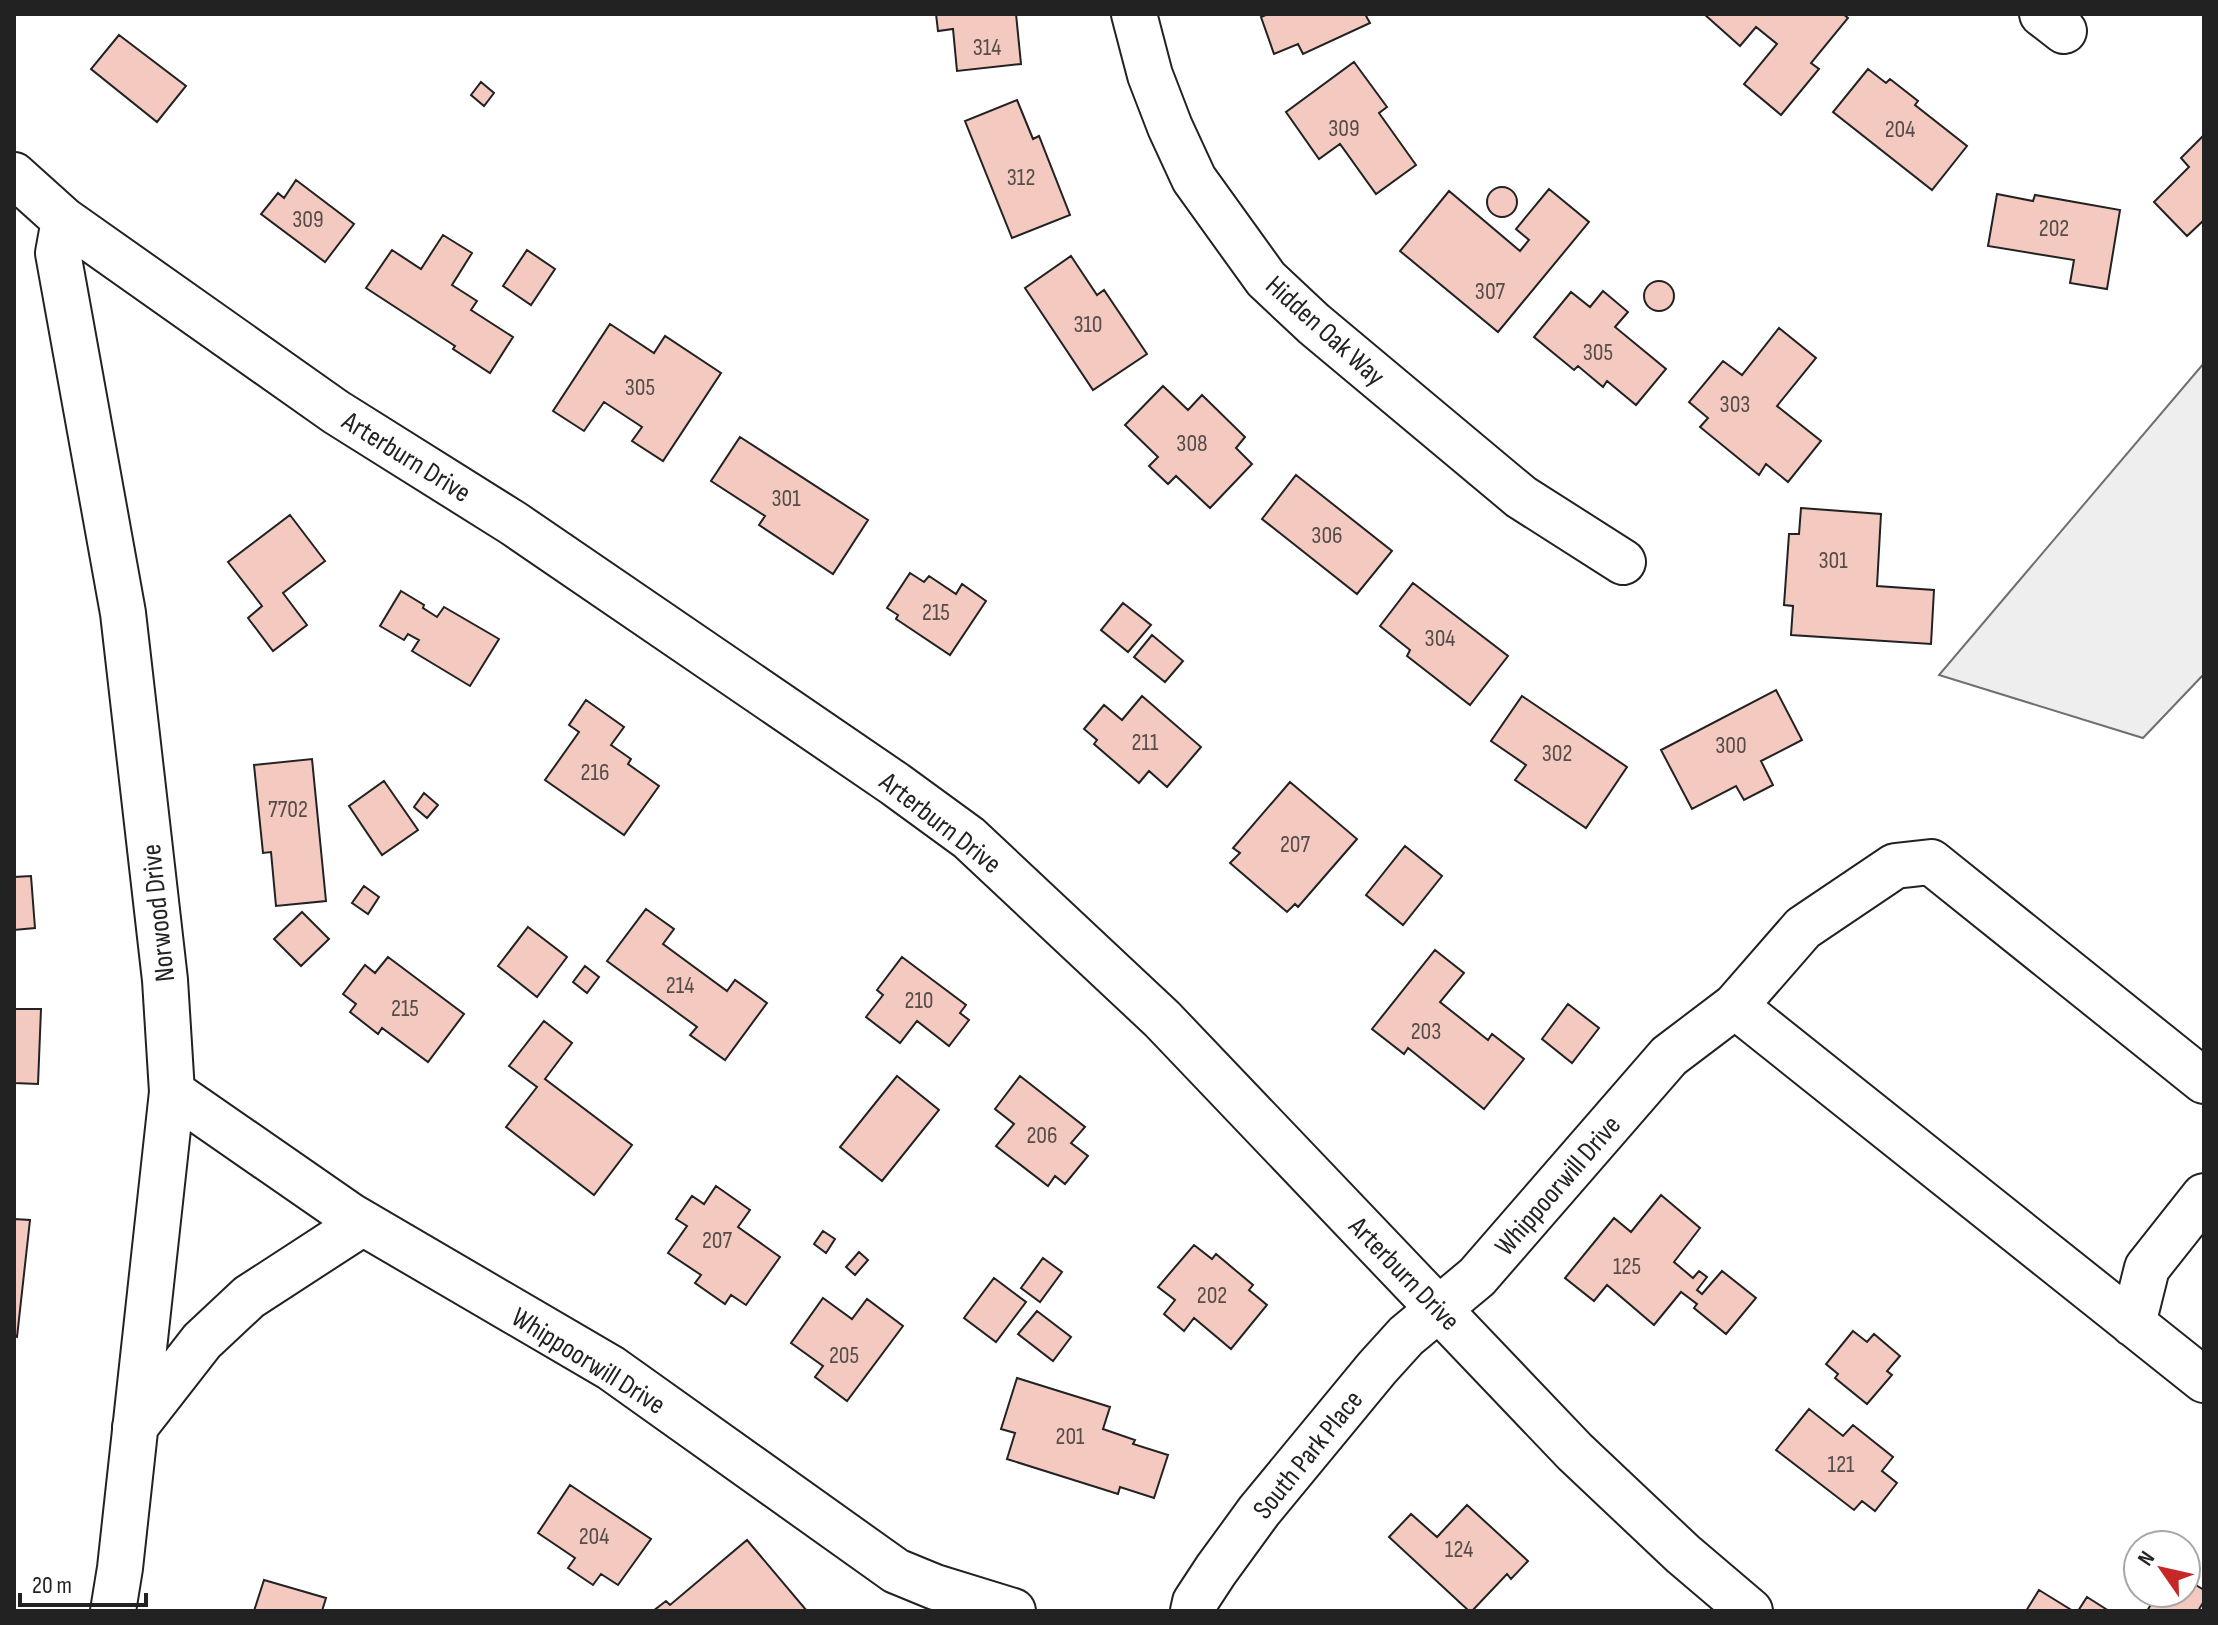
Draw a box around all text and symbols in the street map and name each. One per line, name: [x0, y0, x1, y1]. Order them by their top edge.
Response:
house number: 314: [973, 33, 1001, 62]
house number: 309: [1328, 114, 1360, 143]
house number: 204: [1885, 115, 1915, 144]
house number: 312: [1007, 163, 1035, 192]
house number: 309: [292, 205, 324, 234]
house number: 202: [2039, 214, 2069, 243]
street label: Hidden Oak Way: [1259, 269, 1391, 393]
house number: 307: [1475, 277, 1506, 306]
house number: 310: [1073, 310, 1103, 339]
house number: 305: [1583, 338, 1613, 367]
house number: 305: [625, 373, 655, 402]
house number: 303: [1720, 390, 1750, 419]
street label: Arterburn Drive: [335, 404, 477, 510]
house number: 308: [1176, 429, 1208, 458]
house number: 301: [771, 484, 801, 513]
house number: 306: [1311, 521, 1343, 550]
house number: 301: [1818, 546, 1848, 575]
house number: 215: [922, 598, 950, 627]
house number: 304: [1425, 624, 1455, 653]
house number: 211: [1132, 728, 1159, 757]
house number: 300: [1715, 731, 1747, 760]
house number: 302: [1542, 739, 1572, 768]
house number: 216: [581, 758, 609, 787]
street label: Arterburn Drive: [872, 765, 1007, 881]
house number: 7702: [268, 795, 308, 824]
house number: 207: [1280, 830, 1310, 859]
street label: Norwood Drive: [135, 842, 182, 983]
house number: 214: [666, 971, 694, 1000]
house number: 210: [904, 986, 934, 1015]
house number: 215: [391, 994, 419, 1023]
house number: 203: [1411, 1017, 1441, 1046]
street label: Whippoorwill Drive: [1488, 1109, 1628, 1263]
house number: 206: [1026, 1121, 1058, 1150]
street label: Arterburn Drive: [1341, 1210, 1466, 1338]
house number: 207: [702, 1226, 732, 1255]
house number: 125: [1613, 1252, 1641, 1281]
house number: 202: [1197, 1281, 1227, 1310]
street label: Whippoorwill Drive: [505, 1301, 671, 1422]
house number: 205: [829, 1341, 859, 1370]
street label: South Park Place: [1246, 1384, 1370, 1526]
house number: 201: [1056, 1422, 1085, 1451]
house number: 121: [1827, 1450, 1855, 1479]
house number: 204: [579, 1522, 609, 1551]
north arrow: [2122, 1529, 2202, 1609]
house number: 124: [1445, 1535, 1473, 1564]
text: N: [2132, 1546, 2161, 1571]
scale bar: [20, 1557, 146, 1607]
text: 20 m: [32, 1571, 72, 1600]

